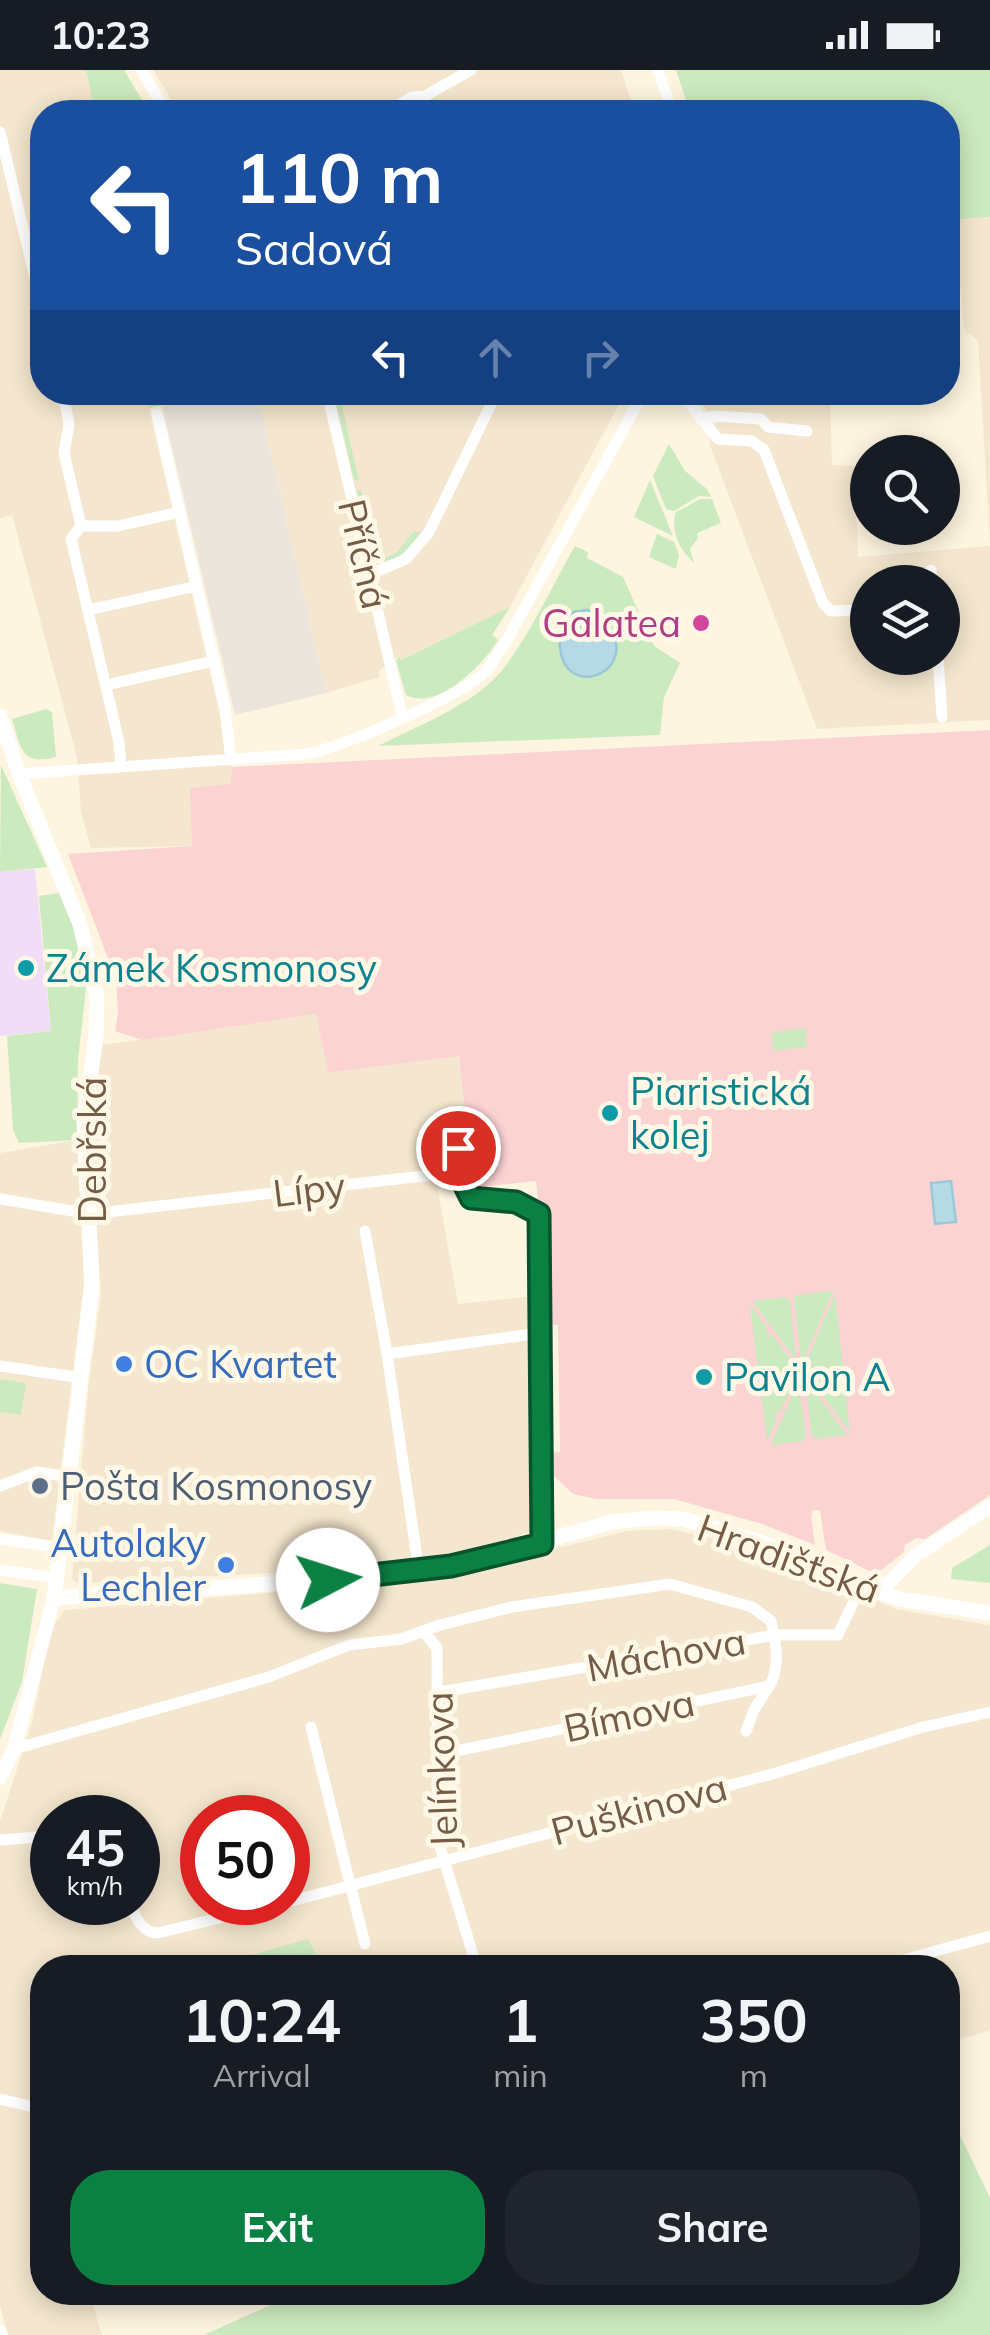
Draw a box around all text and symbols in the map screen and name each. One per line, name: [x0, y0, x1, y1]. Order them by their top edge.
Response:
text: 10:23: [50, 11, 151, 59]
text: 110 m: [235, 133, 443, 221]
icon: left: [70, 140, 200, 270]
text: Sadová: [235, 220, 393, 276]
icon: left: [363, 330, 418, 385]
icon: ahead: [468, 330, 523, 385]
icon: right: [573, 330, 628, 385]
map controls: [850, 435, 960, 675]
button: search: [850, 435, 960, 545]
street label: Příčná: [328, 494, 400, 614]
button: layers: [850, 565, 960, 675]
place label: Galatea: [542, 599, 681, 647]
marker: Galatea: [690, 612, 712, 634]
place label: Zámek Kosmonosy: [46, 944, 377, 992]
marker: Zámek Kosmonosy: [15, 957, 37, 979]
place label: Piaristická kolej: [630, 1067, 812, 1159]
street label: Debřská: [68, 1077, 116, 1223]
marker: Piaristická kolej: [599, 1102, 621, 1124]
pin: [416, 1106, 501, 1191]
icon: arrive: [431, 1121, 486, 1176]
street label: Lípy: [270, 1161, 348, 1217]
place label: OC Kvartet: [144, 1340, 337, 1388]
marker: OC Kvartet: [113, 1353, 135, 1375]
place label: Pavilon A: [724, 1353, 891, 1401]
marker: Pavilon A: [693, 1366, 715, 1388]
place label: Pošta Kosmonosy: [60, 1462, 372, 1510]
marker: Pošta Kosmonosy: [29, 1475, 51, 1497]
street label: Hradišťská: [691, 1503, 887, 1613]
place label: Autolaky Lechler: [50, 1519, 206, 1611]
position arrow: [276, 1528, 380, 1632]
marker: Autolaky Lechler: [215, 1554, 237, 1576]
street label: Máchova: [583, 1616, 749, 1692]
street label: Bímova: [559, 1678, 699, 1752]
street label: Jelínkova: [414, 1691, 468, 1849]
street label: Puškinova: [546, 1763, 732, 1855]
speed limit sign: 50: [180, 1795, 310, 1925]
text: 45: [65, 1816, 125, 1879]
text: km/h: [67, 1870, 123, 1901]
text: 10:24: [182, 1982, 341, 2057]
text: 1: [502, 1982, 538, 2057]
text: 350: [700, 1982, 808, 2057]
text: Arrival: [213, 2055, 311, 2095]
text: min: [493, 2055, 548, 2095]
text: m: [740, 2055, 768, 2095]
button: Exit: [70, 2170, 485, 2285]
button: Share: [505, 2170, 920, 2285]

